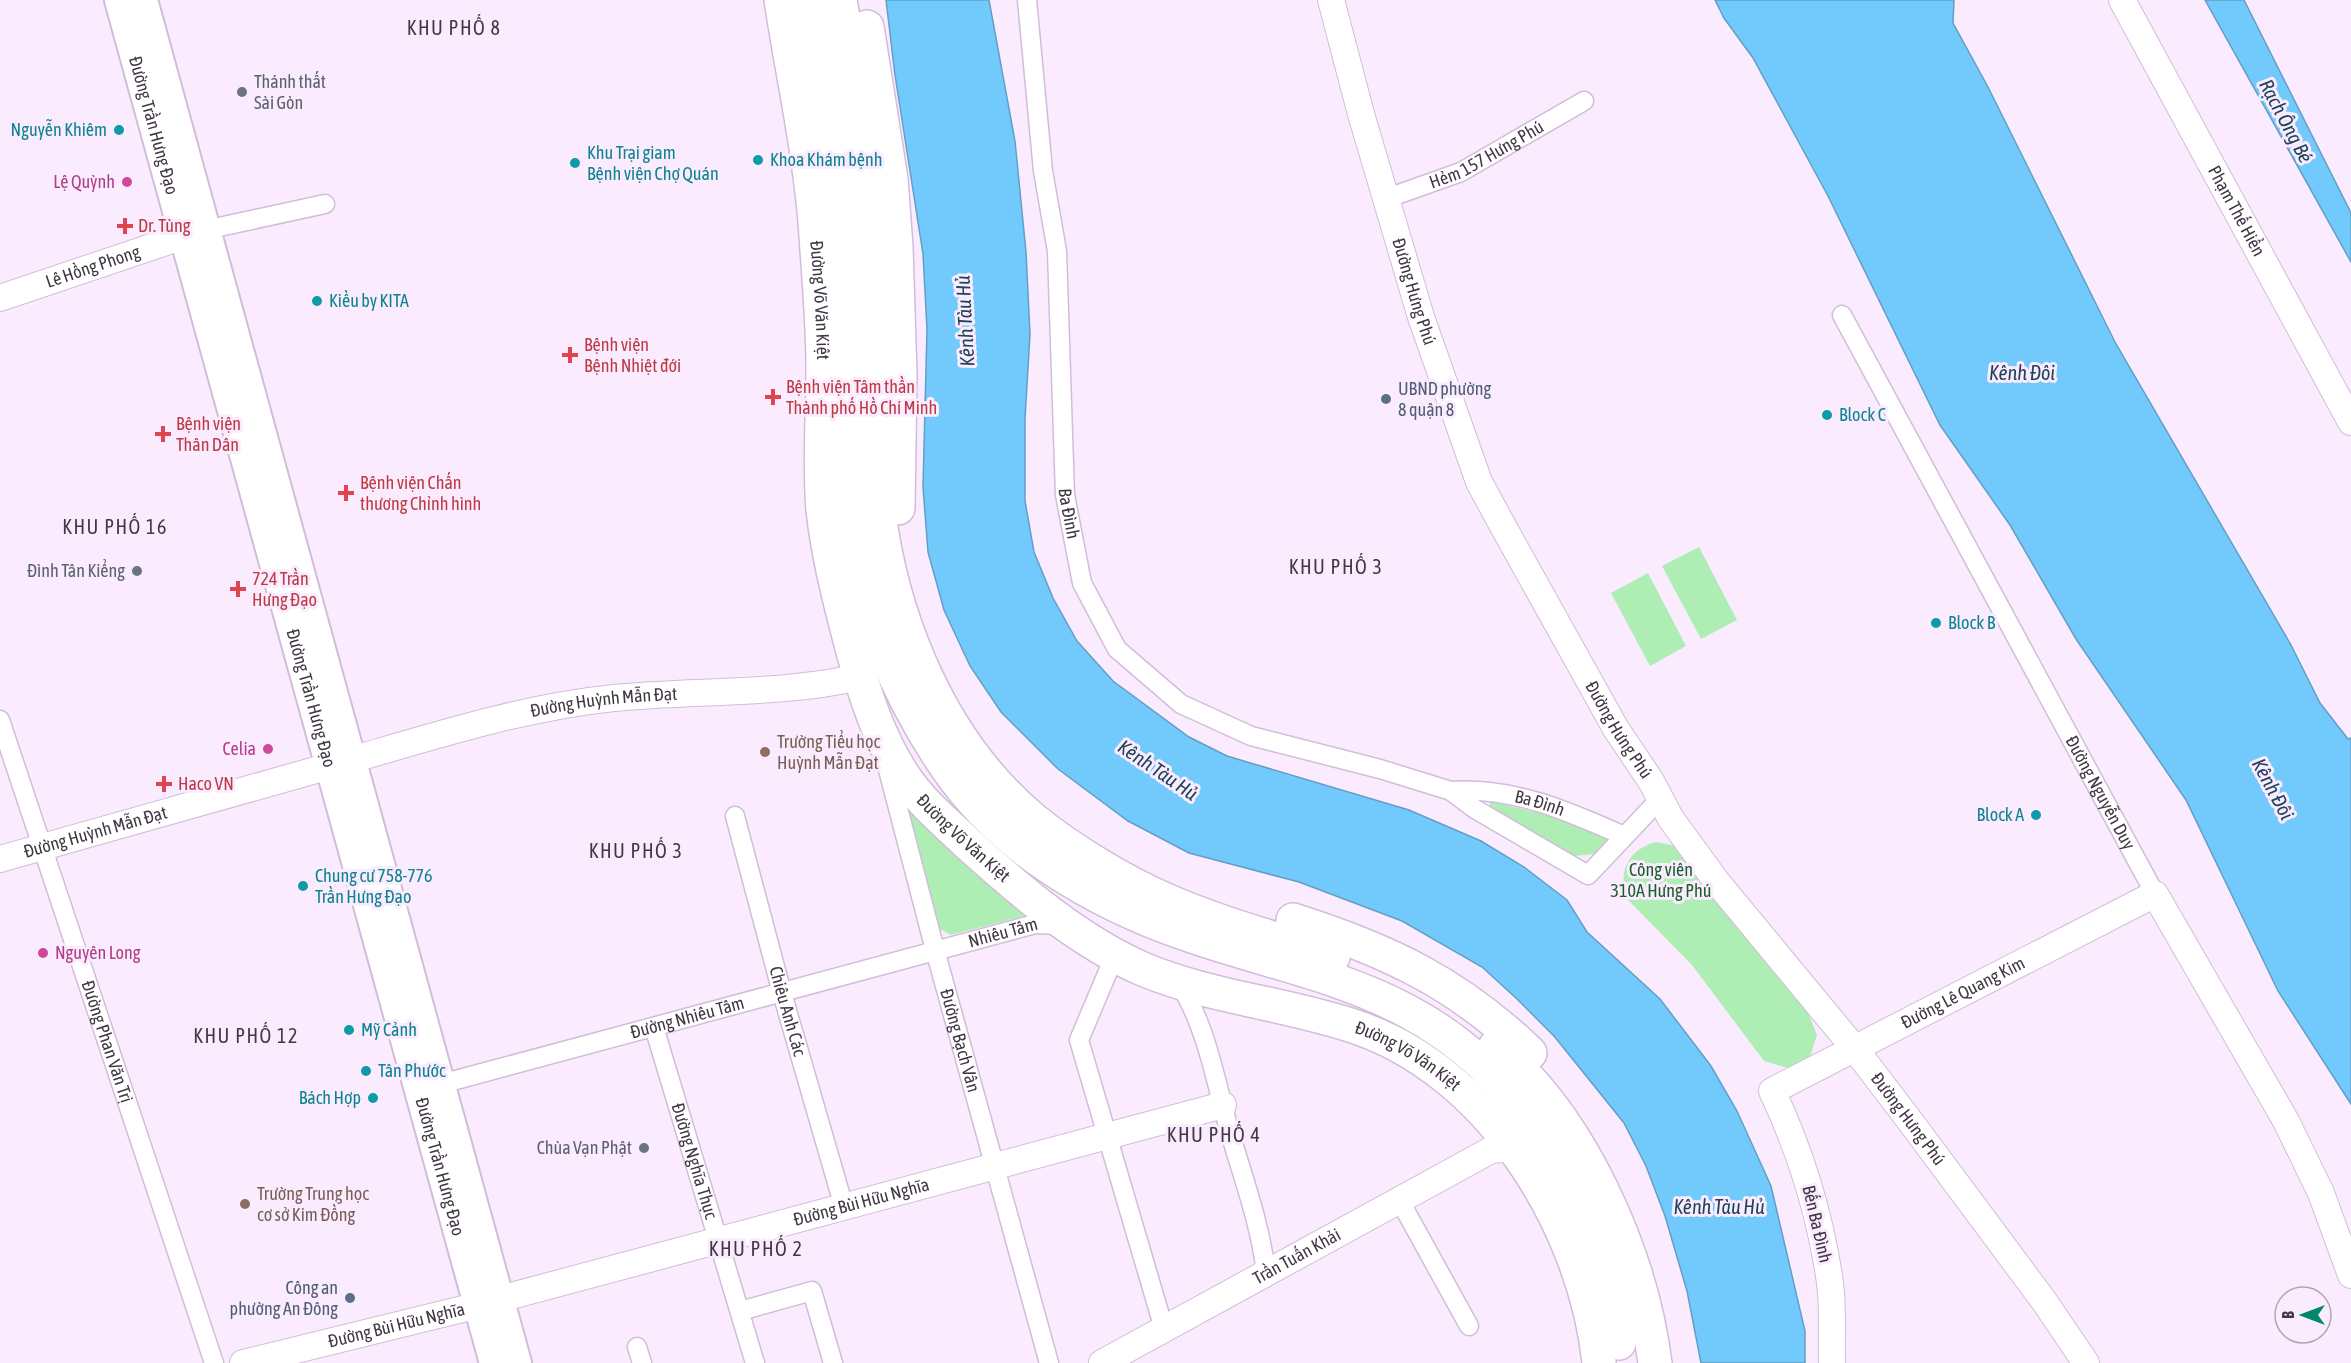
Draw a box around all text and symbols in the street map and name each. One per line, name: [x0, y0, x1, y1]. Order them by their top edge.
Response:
district label: KHU PHỐ 8: [407, 14, 501, 39]
street label: Đường Trần Hưng Đạo: [125, 54, 183, 197]
place label: Thánh thất Sài Gòn: [254, 70, 326, 113]
water label: Rạch Ông Bé: [2255, 75, 2318, 166]
marker: Thánh thất Sài Gòn: [235, 85, 249, 99]
street label: Hẻm 157 Hưng Phú: [1426, 116, 1547, 192]
place label: Nguyễn Khiêm: [11, 119, 107, 140]
marker: Nguyễn Khiêm: [112, 123, 126, 137]
place label: Khu Trại giam Bệnh viện Chợ Quán: [587, 142, 719, 184]
place label: Khoa Khám bệnh: [770, 149, 882, 170]
marker: Khoa Khám bệnh: [751, 153, 765, 167]
marker: Khu Trại giam Bệnh viện Chợ Quán: [568, 156, 582, 170]
street label: Phạm Thế Hiển: [2204, 162, 2270, 260]
place label: Lệ Quỳnh: [53, 171, 115, 192]
marker: Lệ Quỳnh: [120, 175, 134, 189]
place label: Dr. Tùng: [138, 215, 191, 236]
marker: Dr. Tùng: [116, 217, 134, 235]
street label: Đường Hưng Phú: [1388, 235, 1441, 347]
street label: Đường Võ Văn Kiệt: [806, 240, 834, 360]
street label: Lê Hồng Phong: [43, 241, 143, 292]
water label: Kênh Tàu Hủ: [951, 275, 978, 367]
place label: Kiều by KITA: [329, 289, 409, 311]
marker: Kiều by KITA: [310, 294, 324, 308]
place label: Bệnh viện Bệnh Nhiệt đới: [584, 334, 681, 376]
marker: Bệnh viện Bệnh Nhiệt đới: [561, 346, 579, 364]
water label: Kênh Đôi: [1989, 361, 2055, 384]
place label: Bệnh viện Tâm thần Thành phố Hồ Chí Minh: [786, 375, 937, 418]
place label: UBND phường 8 quận 8: [1398, 378, 1491, 420]
marker: Bệnh viện Tâm thần Thành phố Hồ Chí Minh: [764, 388, 782, 406]
marker: UBND phường 8 quận 8: [1379, 392, 1393, 406]
place label: Block C: [1839, 404, 1886, 425]
marker: Block C: [1820, 408, 1834, 422]
place label: Bệnh viện Thân Dân: [176, 413, 241, 455]
marker: Bệnh viện Thân Dân: [154, 425, 172, 443]
place label: Bệnh viện Chấn thương Chỉnh hình: [360, 471, 481, 514]
marker: Bệnh viện Chấn thương Chỉnh hình: [337, 484, 355, 502]
street label: Ba Đình: [1055, 488, 1084, 541]
district label: KHU PHỐ 16: [62, 513, 168, 538]
district label: KHU PHỐ 3: [1289, 553, 1383, 578]
place label: Đình Tân Kiểng: [27, 559, 125, 581]
marker: Đình Tân Kiểng: [130, 564, 144, 578]
place label: 724 Trần Hưng Đạo: [252, 567, 317, 610]
marker: 724 Trần Hưng Đạo: [229, 580, 247, 598]
place label: Block B: [1948, 612, 1996, 633]
marker: Block B: [1929, 616, 1943, 630]
street label: Đường Trần Hưng Đạo: [282, 626, 341, 769]
street label: Đường Hưng Phú: [1581, 677, 1657, 782]
street label: Đường Huỳnh Mẫn Đạt: [528, 683, 678, 721]
place label: Trường Tiểu học Huỳnh Mẫn Đạt: [777, 730, 880, 773]
street label: Đường Nguyễn Duy: [2061, 732, 2140, 853]
water label: Kênh Tàu Hủ: [1114, 735, 1203, 805]
place label: Celia: [222, 738, 256, 759]
marker: Celia: [261, 742, 275, 756]
marker: Trường Tiểu học Huỳnh Mẫn Đạt: [758, 745, 772, 759]
water label: Kênh Đôi: [2248, 754, 2299, 824]
place label: Haco VN: [178, 773, 234, 794]
marker: Haco VN: [155, 775, 173, 793]
street label: Ba Đình: [1513, 785, 1568, 820]
street label: Đường Võ Văn Kiệt: [912, 790, 1014, 886]
street label: Đường Huỳnh Mẫn Đạt: [21, 801, 169, 862]
place label: Block A: [1977, 804, 2024, 825]
marker: Block A: [2029, 808, 2043, 822]
district label: KHU PHỐ 3: [589, 837, 683, 862]
park label: Công viên 310A Hưng Phú: [1611, 859, 1712, 901]
place label: Chung cư 758-776 Trần Hưng Đạo: [315, 865, 433, 907]
marker: Chung cư 758-776 Trần Hưng Đạo: [296, 879, 310, 893]
street label: Nhiêu Tâm: [966, 913, 1040, 951]
place label: Nguyên Long: [55, 942, 141, 963]
marker: Nguyên Long: [36, 946, 50, 960]
street label: Đường Lê Quang Kim: [1897, 952, 2028, 1033]
street label: Chiêu Anh Các: [765, 964, 811, 1059]
street label: Đường Phan Văn Trị: [77, 978, 138, 1105]
street label: Đường Bạch Vân: [936, 986, 985, 1094]
street label: Đường Nhiêu Tâm: [628, 992, 746, 1043]
street label: Đường Võ Văn Kiệt: [1352, 1016, 1465, 1095]
place label: Mỹ Cảnh: [361, 1019, 417, 1040]
district label: KHU PHỐ 12: [193, 1022, 299, 1047]
marker: Mỹ Cảnh: [342, 1023, 356, 1037]
place label: Tân Phước: [378, 1060, 446, 1081]
marker: Tân Phước: [359, 1064, 373, 1078]
street label: Đường Hưng Phú: [1867, 1068, 1950, 1169]
place label: Bách Hợp: [299, 1087, 361, 1108]
marker: Bách Hợp: [366, 1091, 380, 1105]
street label: Đường Trần Hưng Đạo: [411, 1095, 470, 1238]
street label: Đường Nghĩa Thục: [667, 1100, 722, 1222]
district label: KHU PHỐ 4: [1167, 1121, 1261, 1146]
place label: Chùa Vạn Phật: [537, 1137, 632, 1158]
marker: Chùa Vạn Phật: [637, 1141, 651, 1155]
street label: Đường Bùi Hữu Nghĩa: [791, 1173, 931, 1230]
place label: Trường Trung học cơ sở Kim Đồng: [257, 1183, 369, 1225]
street label: Bến Ba Đình: [1798, 1183, 1838, 1265]
water label: Kênh Tàu Hủ: [1673, 1195, 1765, 1218]
marker: Trường Trung học cơ sở Kim Đồng: [238, 1197, 252, 1211]
street label: Trần Tuấn Khải: [1249, 1224, 1344, 1288]
district label: KHU PHỐ 2: [709, 1235, 803, 1260]
place label: Công an phường An Đông: [230, 1277, 338, 1319]
north arrow: [2273, 1285, 2333, 1345]
marker: Công an phường An Đông: [343, 1291, 357, 1305]
street label: Đường Bùi Hữu Nghĩa: [326, 1298, 467, 1352]
text: B: [2279, 1311, 2297, 1319]

